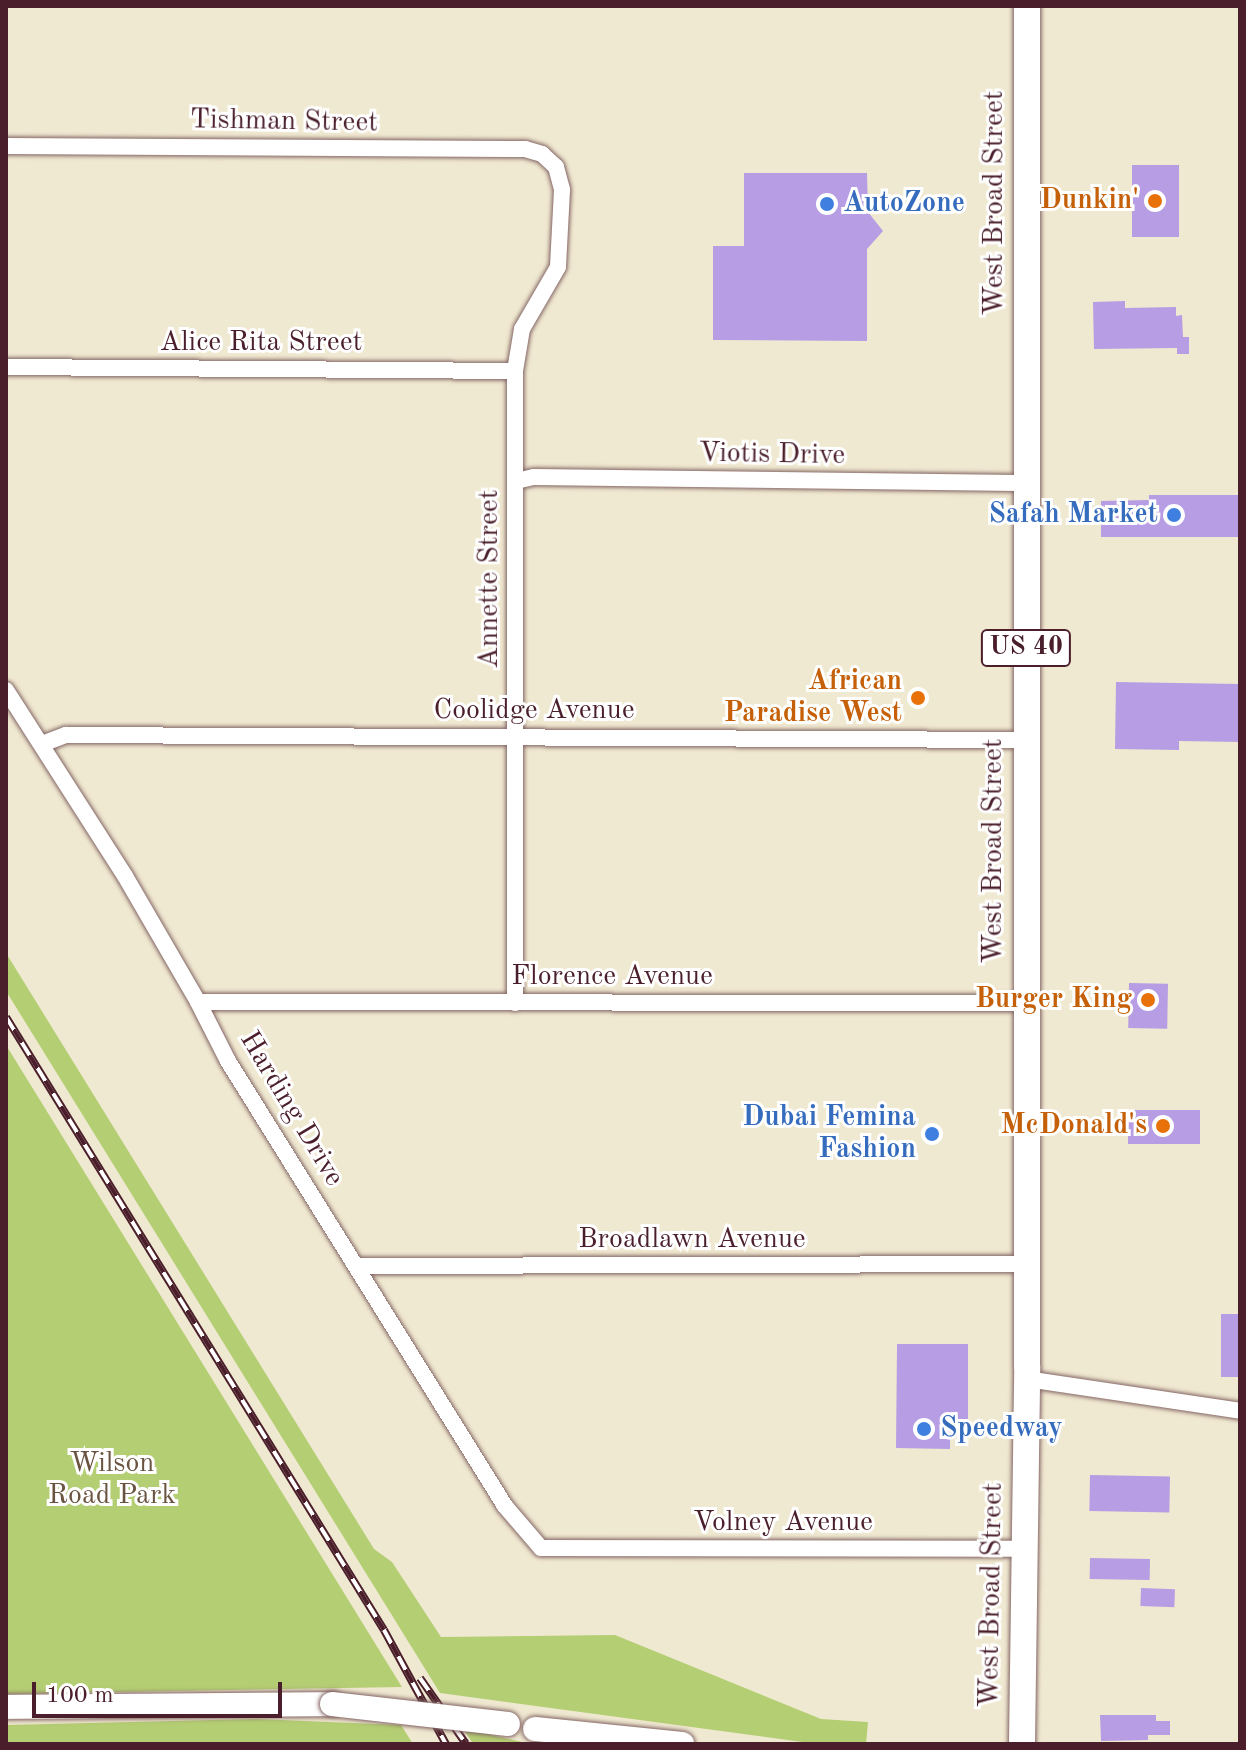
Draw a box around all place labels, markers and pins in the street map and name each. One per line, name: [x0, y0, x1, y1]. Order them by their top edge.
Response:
place label: Dunkin': [1040, 184, 1139, 218]
place label: AutoZone: [843, 187, 965, 221]
marker: Dunkin': [1146, 192, 1164, 210]
marker: AutoZone: [818, 195, 836, 213]
place label: Safah Market: [988, 498, 1158, 532]
marker: Safah Market: [1165, 506, 1183, 524]
place label: African Paradise West: [724, 665, 902, 731]
marker: African Paradise West: [909, 689, 927, 707]
place label: Burger King: [975, 983, 1132, 1017]
marker: Burger King: [1139, 991, 1157, 1009]
place label: Dubai Femina Fashion: [742, 1101, 916, 1167]
place label: McDonald's: [1001, 1109, 1147, 1143]
marker: McDonald's: [1154, 1117, 1172, 1135]
marker: Dubai Femina Fashion: [923, 1125, 941, 1143]
place label: Speedway: [940, 1412, 1063, 1446]
marker: Speedway: [915, 1420, 933, 1438]

